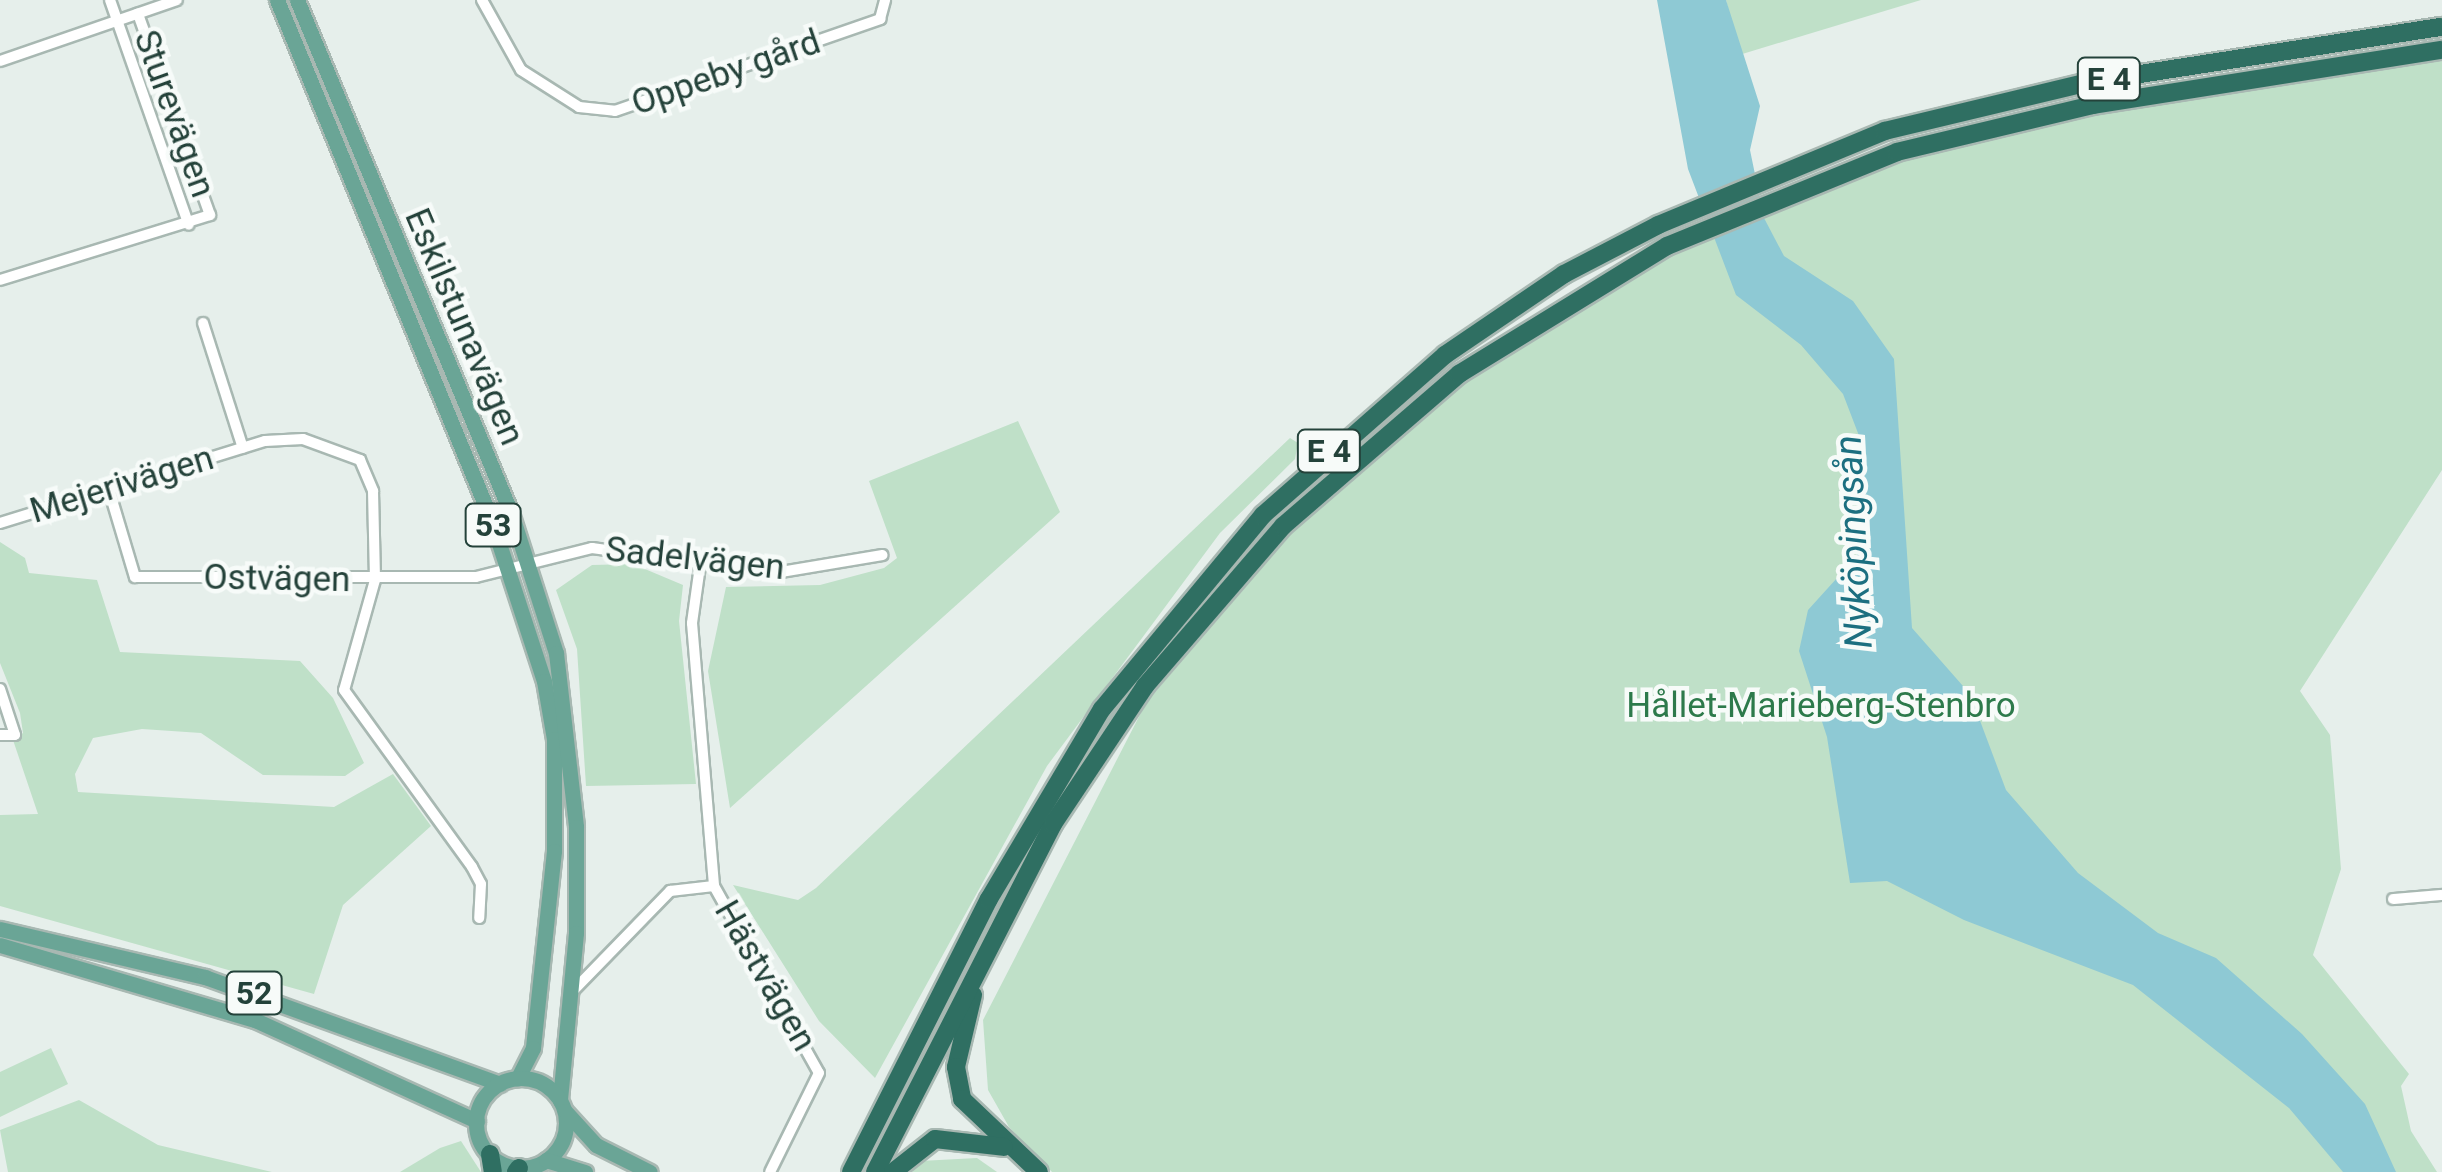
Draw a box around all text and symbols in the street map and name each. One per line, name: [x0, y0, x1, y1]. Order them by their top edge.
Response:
street label: Oppeby gård: [626, 21, 826, 125]
street label: Sturevägen: [124, 25, 224, 203]
road number: E 4: [2076, 52, 2142, 106]
street label: Eskilstunavägen: [395, 202, 533, 452]
road number: E 4: [1296, 424, 1362, 478]
water label: Nyköpingsån: [1826, 434, 1882, 650]
street label: Mejerivägen: [25, 437, 219, 533]
road number: 53: [463, 498, 523, 552]
street label: Sadelvägen: [603, 529, 787, 589]
street label: Ostvägen: [203, 557, 351, 601]
park label: Hållet-Marieberg-Stenbro: [1626, 685, 2016, 727]
street label: Hästvägen: [705, 893, 825, 1059]
road number: 52: [224, 966, 284, 1020]

